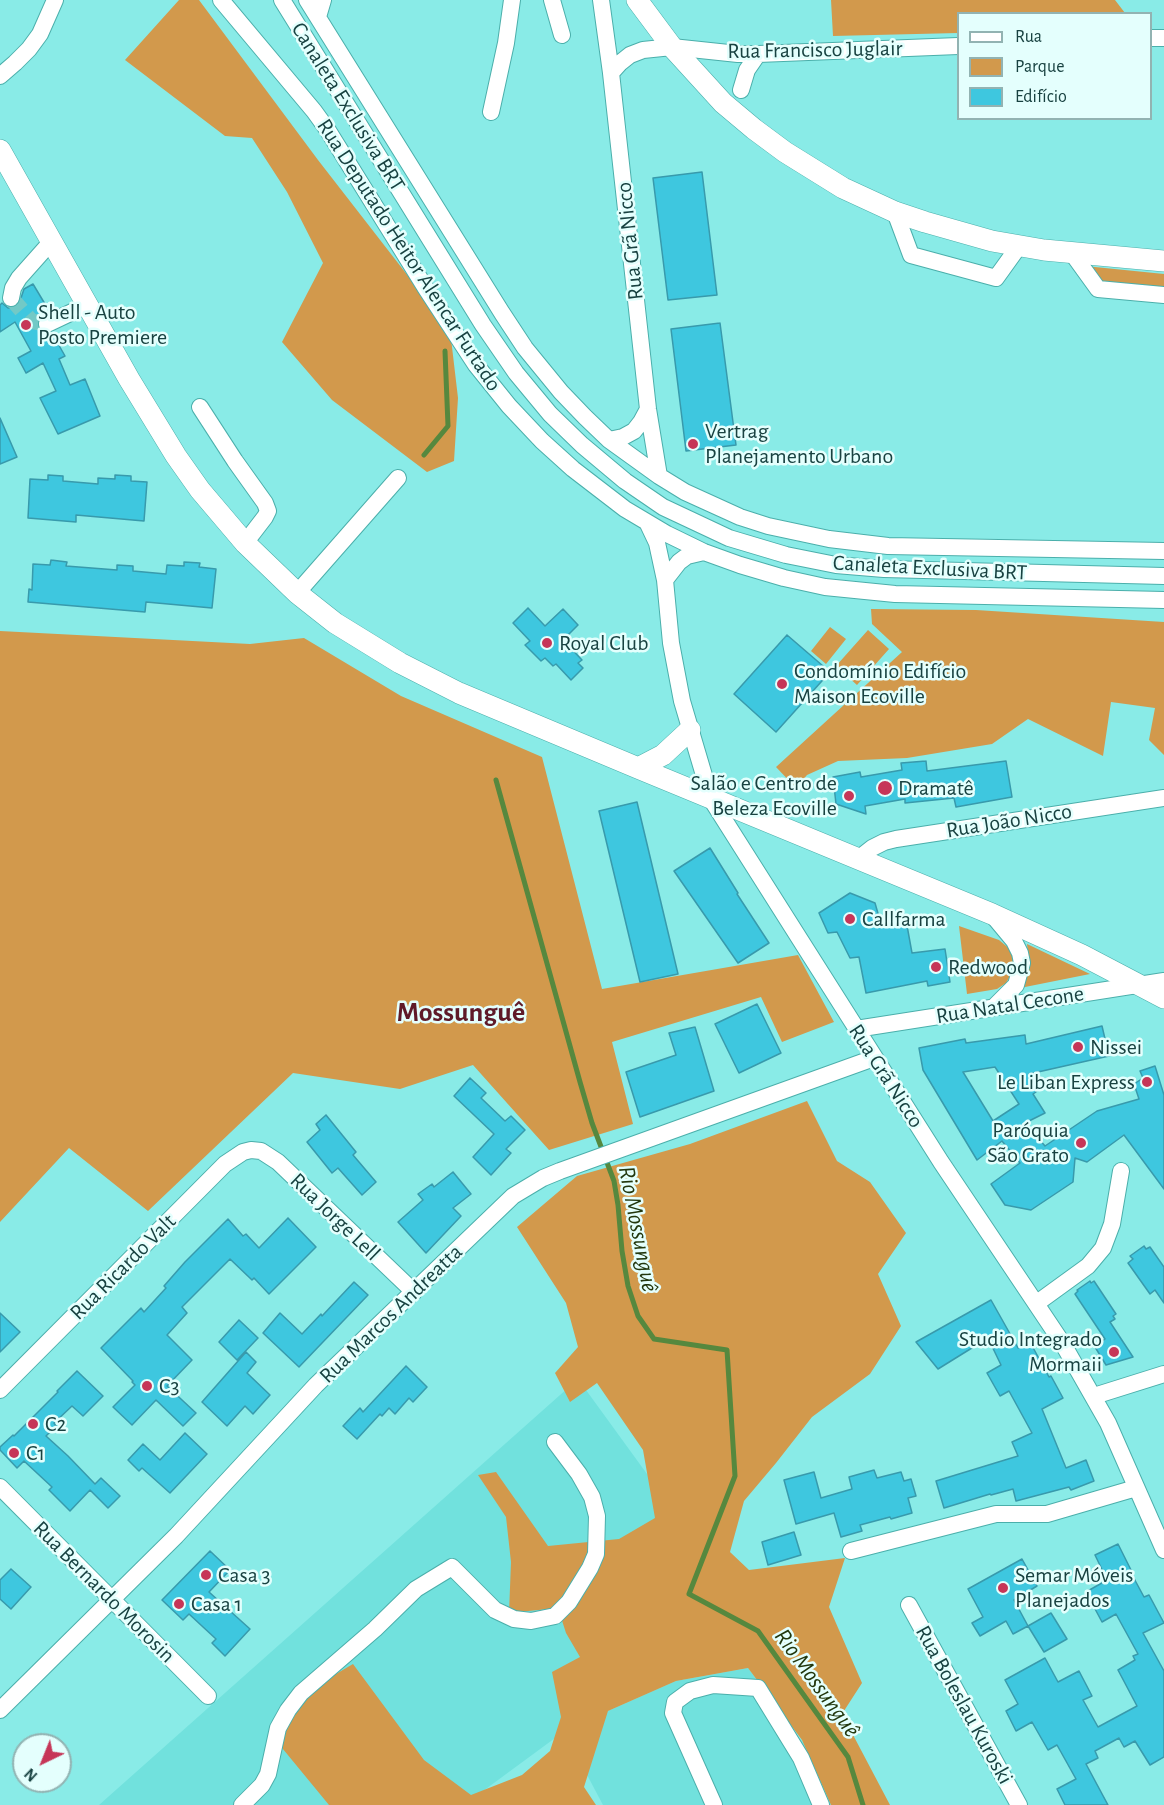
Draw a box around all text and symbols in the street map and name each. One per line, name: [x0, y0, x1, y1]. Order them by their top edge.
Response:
legend: [957, 12, 1152, 120]
street label: Canaleta Exclusiva BRT: [285, 18, 411, 196]
text: Rua: [1015, 28, 1042, 46]
street label: Rua Francisco Juglair: [727, 35, 903, 65]
text: Parque: [1015, 58, 1064, 76]
text: Edifício: [1015, 88, 1067, 106]
street label: Rua Deputado Heitor Alencar Furtado: [311, 114, 507, 396]
street label: Rua Grã Nicco: [611, 181, 649, 301]
place label: Shell - Auto Posto Premiere: [38, 299, 167, 350]
marker: Shell - Auto Posto Premiere: [19, 318, 33, 332]
place label: Vertrag Planejamento Urbano: [705, 418, 893, 470]
marker: Vertrag Planejamento Urbano: [686, 437, 700, 451]
street label: Canaleta Exclusiva BRT: [832, 550, 1028, 586]
place label: Royal Club: [559, 630, 649, 656]
marker: Royal Club: [540, 636, 554, 650]
place label: Condomínio Edifício Maison Ecoville: [794, 658, 966, 710]
marker: Condomínio Edifício Maison Ecoville: [775, 677, 789, 691]
place label: Salão e Centro de Beleza Ecoville: [691, 770, 837, 822]
place label: Dramatê: [898, 775, 974, 801]
marker: Dramatê: [876, 779, 894, 797]
marker: Salão e Centro de Beleza Ecoville: [842, 789, 856, 803]
street label: Rua João Nicco: [944, 798, 1074, 844]
place label: Callfarma: [862, 906, 946, 932]
marker: Callfarma: [843, 912, 857, 926]
place label: Redwood: [948, 954, 1028, 980]
marker: Redwood: [929, 960, 943, 974]
street label: Rua Natal Cecone: [934, 980, 1086, 1030]
district label: Mossunguê: [397, 996, 525, 1030]
street label: Rua Grã Nicco: [843, 1019, 929, 1133]
place label: Nissei: [1090, 1034, 1142, 1060]
marker: Nissei: [1071, 1040, 1085, 1054]
place label: Le Liban Express: [997, 1069, 1135, 1095]
marker: Le Liban Express: [1140, 1075, 1154, 1089]
place label: Paróquia São Grato: [987, 1117, 1069, 1168]
marker: Paróquia São Grato: [1074, 1136, 1088, 1150]
water label: Rio Mossunguê: [612, 1164, 664, 1294]
street label: Rua Jorge Lell: [284, 1167, 386, 1267]
street label: Rua Ricardo Valt: [64, 1208, 182, 1326]
street label: Rua Marcos Andreatta: [314, 1239, 468, 1389]
place label: Studio Integrado Mormaii: [959, 1326, 1102, 1378]
marker: Studio Integrado Mormaii: [1107, 1345, 1121, 1359]
place label: C3: [159, 1373, 180, 1399]
marker: C3: [140, 1379, 154, 1393]
place label: C2: [45, 1411, 66, 1437]
marker: C2: [26, 1417, 40, 1431]
place label: C1: [26, 1440, 45, 1466]
marker: C1: [7, 1446, 21, 1460]
street label: Rua Bernardo Morosin: [27, 1515, 181, 1669]
place label: Casa 3: [218, 1562, 271, 1588]
place label: Semar Móveis Planejados: [1015, 1562, 1133, 1614]
marker: Casa 3: [199, 1568, 213, 1582]
marker: Semar Móveis Planejados: [996, 1581, 1010, 1595]
place label: Casa 1: [191, 1591, 242, 1617]
marker: Casa 1: [172, 1597, 186, 1611]
street label: Rua Boleslau Kuroski: [909, 1621, 1019, 1789]
water label: Rio Mossunguê: [768, 1623, 866, 1743]
north arrow: [12, 1733, 72, 1793]
text: N: [22, 1765, 41, 1784]

